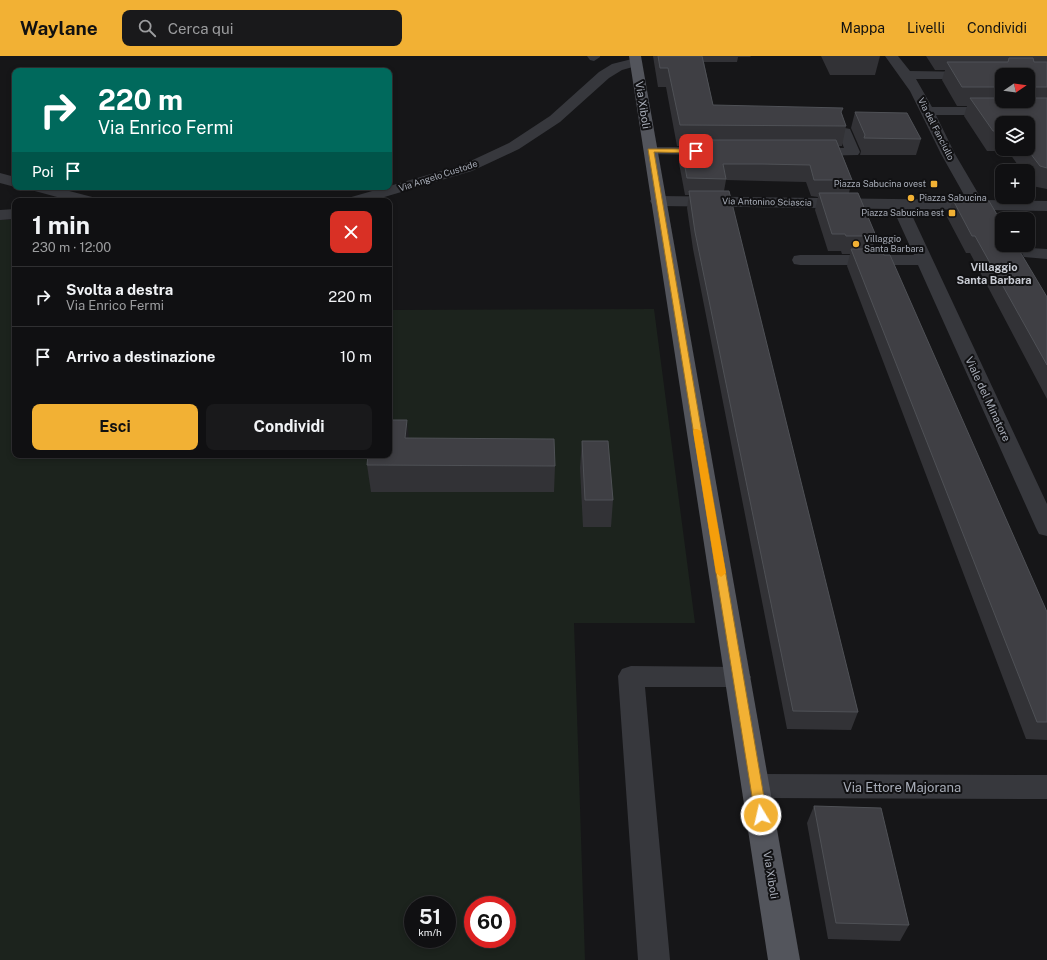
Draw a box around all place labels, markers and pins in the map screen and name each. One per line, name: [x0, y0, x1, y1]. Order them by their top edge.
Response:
pin: [679, 134, 713, 168]
place label: Piazza Sabucina ovest: [834, 178, 926, 189]
marker: Piazza Sabucina ovest: [929, 179, 939, 189]
place label: Piazza Sabucina: [919, 192, 987, 203]
marker: Piazza Sabucina: [906, 193, 916, 203]
place label: Piazza Sabucina est: [861, 207, 944, 218]
marker: Piazza Sabucina est: [947, 208, 957, 218]
place label: Villaggio Santa Barbara: [864, 233, 924, 254]
marker: Villaggio Santa Barbara: [851, 239, 861, 249]

